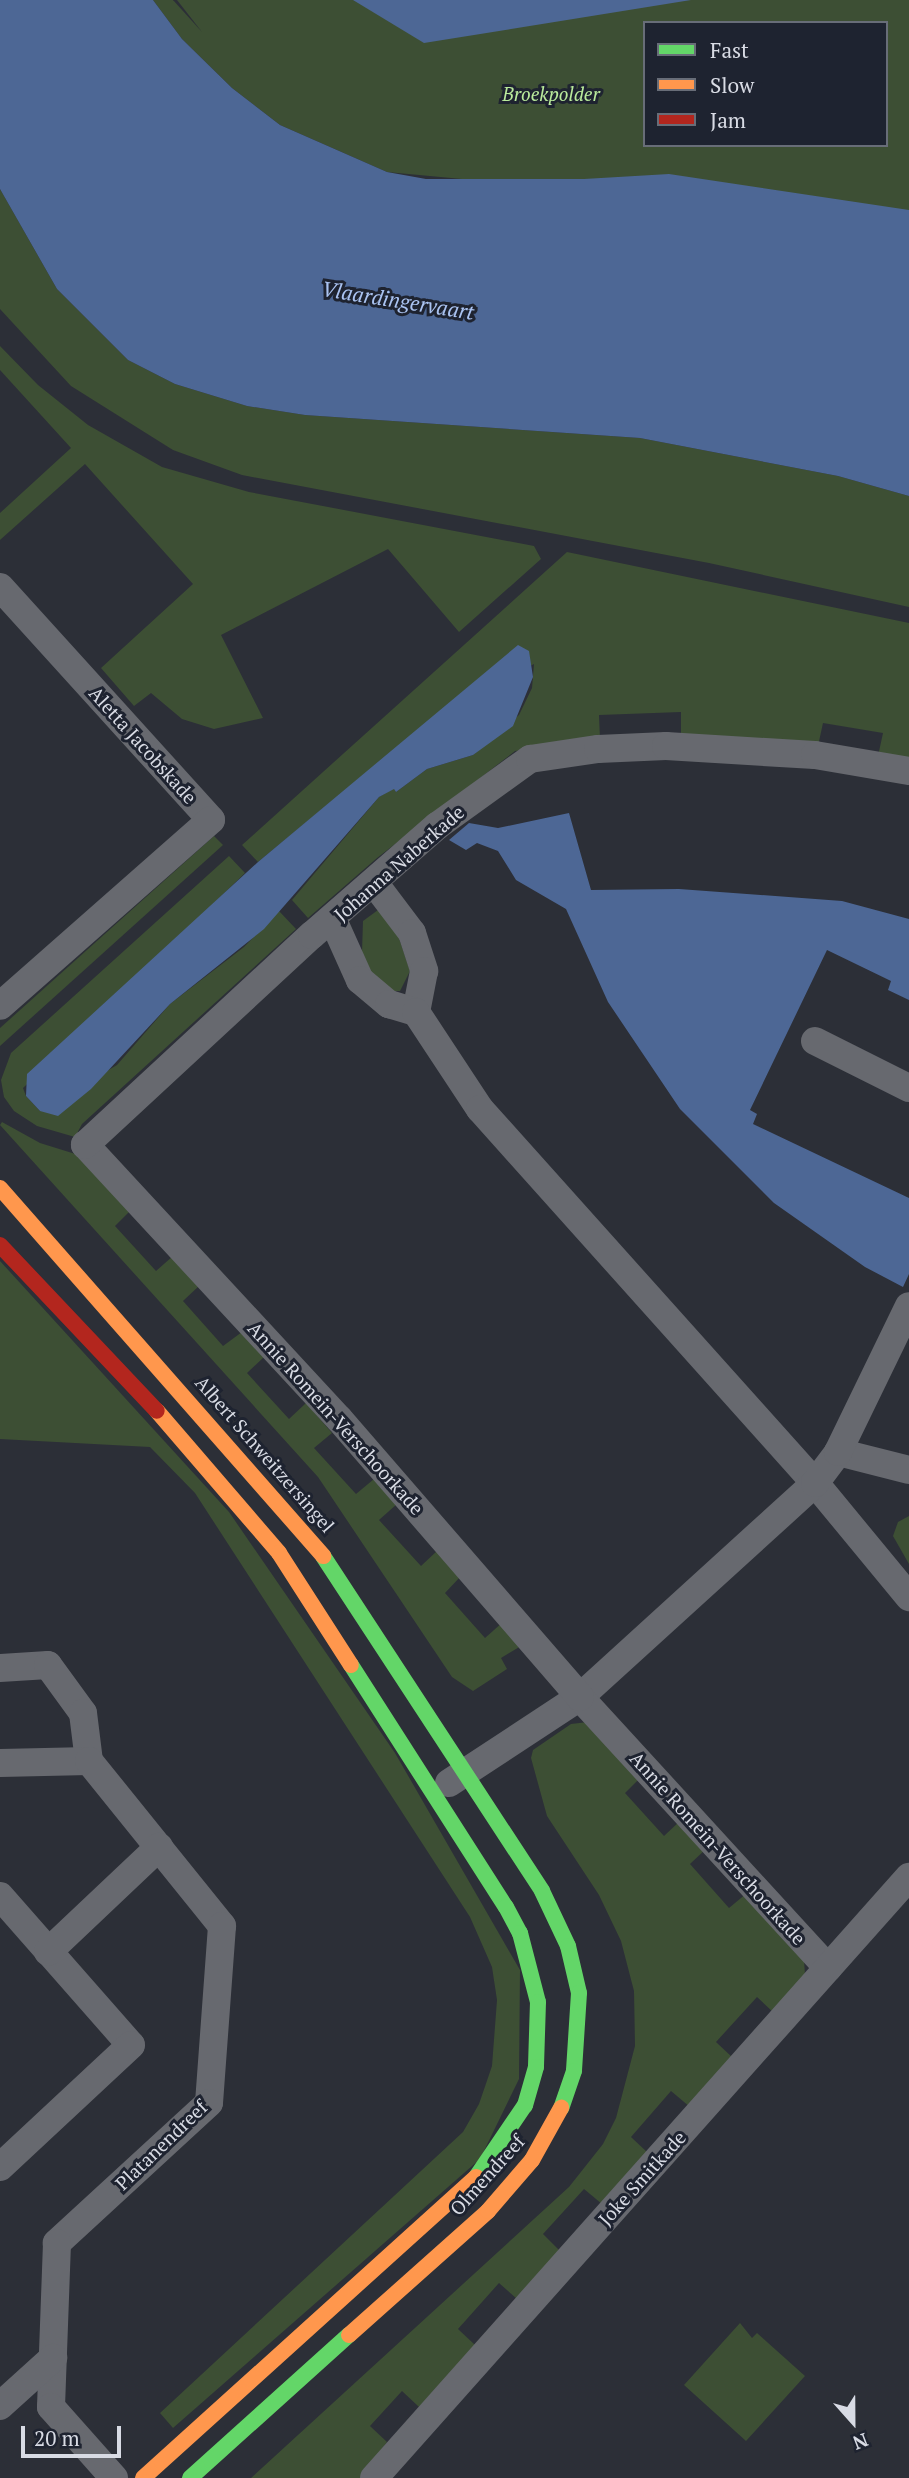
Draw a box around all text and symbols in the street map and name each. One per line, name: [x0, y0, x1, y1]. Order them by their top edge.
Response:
legend: [643, 21, 888, 147]
text: Fast: [710, 36, 749, 64]
text: Slow: [710, 71, 754, 99]
park label: Broekpolder: [502, 83, 600, 105]
text: Jam: [710, 106, 746, 134]
water label: Vlaardingervaart: [320, 276, 476, 324]
street label: Aletta Jacobskade: [84, 682, 202, 808]
street label: Johanna Naberkade: [329, 800, 469, 926]
street label: Annie Romein-Verschoorkade: [243, 1317, 429, 1519]
street label: Albert Schweitzersingel: [191, 1371, 339, 1537]
street label: Annie Romein-Verschoorkade: [625, 1747, 811, 1949]
street label: Platanendreef: [110, 2096, 212, 2194]
street label: Joke Smitkade: [594, 2126, 690, 2230]
street label: Olmendreef: [445, 2130, 529, 2220]
north arrow: [818, 2387, 888, 2457]
scale bar: [24, 2412, 124, 2456]
text: 20 m: [34, 2424, 80, 2452]
text: N: [850, 2428, 872, 2456]

